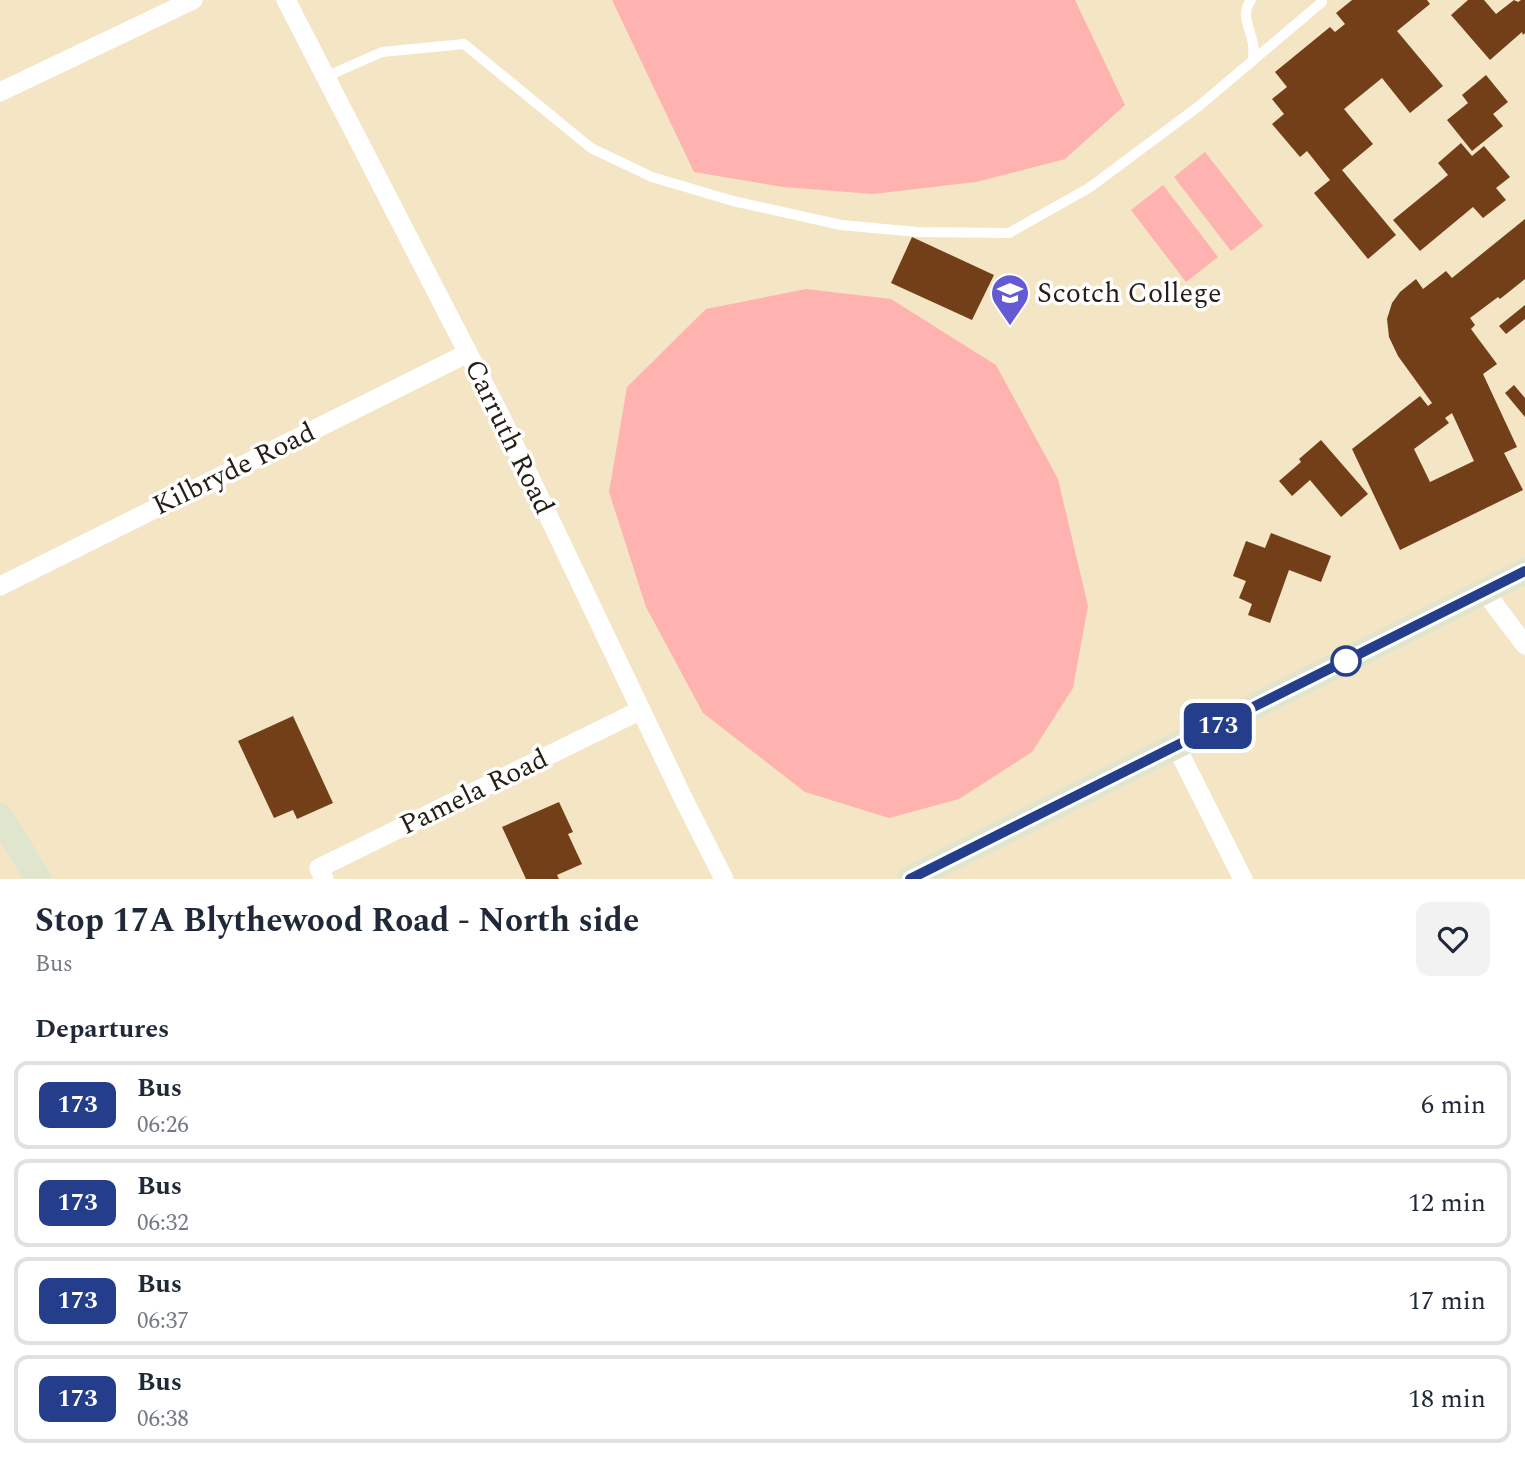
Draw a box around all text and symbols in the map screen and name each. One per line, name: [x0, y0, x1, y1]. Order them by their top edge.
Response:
school or university icon: Scotch College: [989, 272, 1031, 327]
place label: Scotch College: [1037, 272, 1222, 315]
street label: Carruth Road: [453, 352, 565, 522]
street label: Kilbryde Road: [145, 411, 323, 527]
unlabelled marker: [1331, 646, 1361, 676]
line badge: 173: [1178, 703, 1258, 749]
text: 173: [1198, 708, 1238, 744]
street label: Pamela Road: [392, 737, 556, 847]
text: Stop 17A Blythewood Road - North side: [35, 896, 639, 946]
button: heart: [1416, 902, 1490, 976]
text: Bus: [35, 947, 73, 982]
text: Departures: [35, 1009, 169, 1049]
text: Bus: [137, 1068, 182, 1108]
text: 6 min: [1421, 1085, 1486, 1125]
text: 173: [57, 1087, 98, 1123]
text: 06:26: [137, 1108, 189, 1143]
text: Bus: [137, 1166, 182, 1206]
text: 12 min: [1408, 1183, 1486, 1223]
text: 173: [57, 1185, 98, 1221]
text: 06:32: [137, 1206, 189, 1241]
text: Bus: [137, 1264, 182, 1304]
text: 17 min: [1408, 1281, 1486, 1321]
text: 173: [57, 1283, 98, 1319]
text: 06:37: [137, 1304, 189, 1339]
text: Bus: [137, 1362, 182, 1402]
text: 18 min: [1408, 1379, 1486, 1419]
text: 173: [57, 1381, 98, 1417]
text: 06:38: [137, 1402, 189, 1437]

